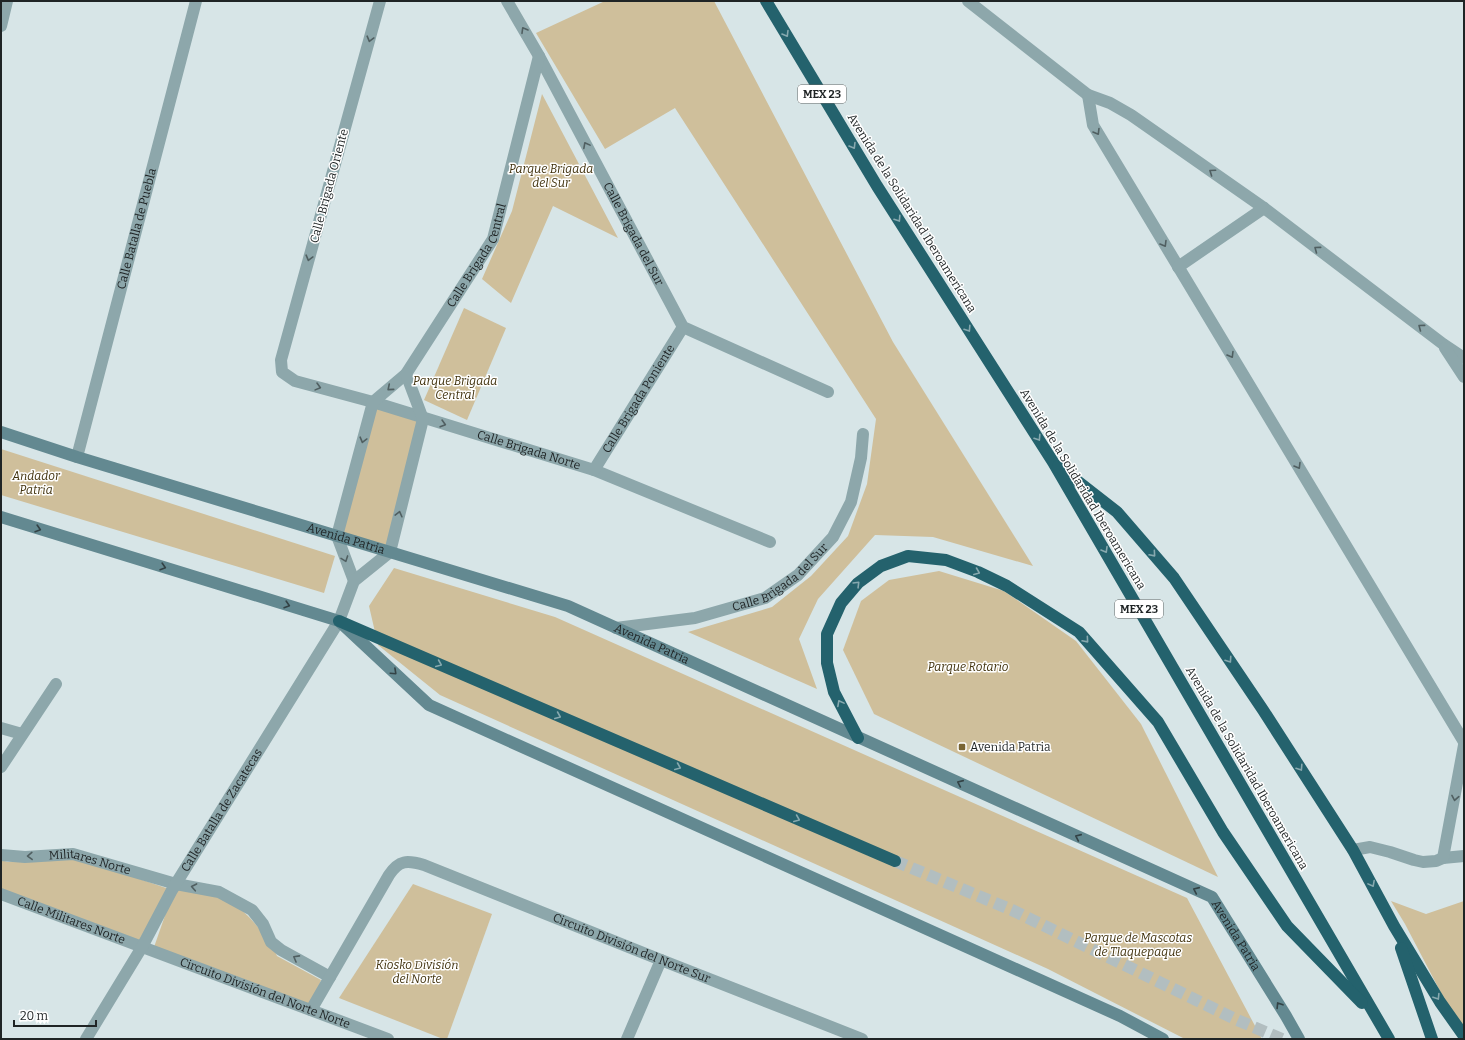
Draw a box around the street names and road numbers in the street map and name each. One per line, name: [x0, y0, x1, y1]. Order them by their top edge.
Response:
road number: MEX 23: [798, 85, 846, 103]
street label: Avenida de la Solidaridad Iberoamericana: [845, 111, 980, 315]
street label: Calle Brigada Oriente: [307, 127, 351, 245]
street label: Calle Batalla de Puebla: [114, 166, 159, 291]
street label: Calle Brigada del Sur: [600, 180, 667, 288]
street label: Calle Brigada Central: [444, 201, 509, 310]
street label: Calle Brigada Poniente: [599, 342, 677, 456]
street label: Avenida de la Solidaridad Iberoamericana: [1017, 386, 1149, 592]
street label: Calle Brigada Norte: [475, 427, 582, 472]
street label: Avenida Patria: [305, 520, 387, 557]
street label: Calle Brigada del Sur: [731, 540, 831, 614]
road number: MEX 23: [1115, 600, 1163, 618]
street label: Avenida Patria: [612, 621, 692, 667]
street label: Avenida de la Solidaridad Iberoamericana: [1183, 664, 1311, 872]
street label: Calle Batalla de Zacatecas: [178, 746, 265, 874]
street label: Militares Norte: [48, 847, 132, 877]
street label: Calle Militares Norte: [15, 894, 127, 947]
street label: Avenida Patria: [1209, 897, 1263, 974]
street label: Circuito División del Norte Sur: [551, 910, 713, 986]
street label: Circuito División del Norte Norte: [178, 955, 352, 1031]

